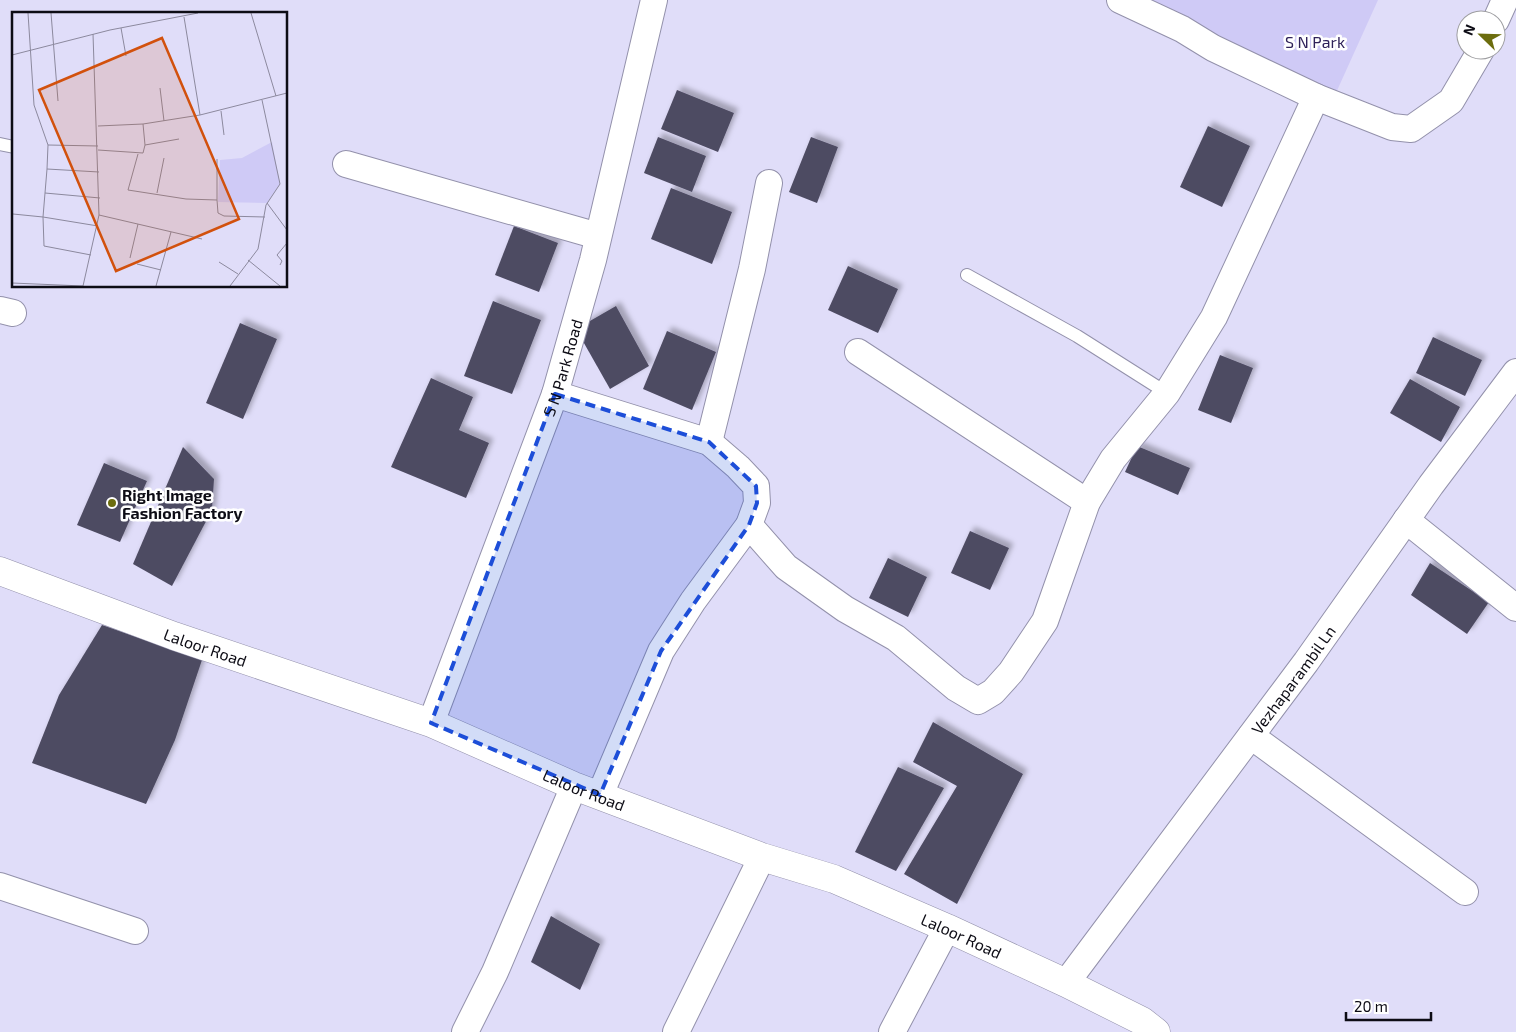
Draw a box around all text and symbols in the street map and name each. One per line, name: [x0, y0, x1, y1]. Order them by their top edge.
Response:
north arrow: [1456, 10, 1506, 60]
inset map: [12, 12, 288, 288]
text: N: [1459, 22, 1478, 38]
park label: S N Park: [1285, 32, 1345, 51]
street label: S N Park Road: [538, 317, 585, 419]
place label: Right Image Fashion Factory: [122, 485, 242, 523]
marker: Right Image Fashion Factory: [106, 497, 118, 509]
street label: Vezhaparambil Ln: [1246, 621, 1339, 737]
street label: Laloor Road: [161, 624, 250, 670]
street label: Laloor Road: [540, 764, 628, 814]
street label: Laloor Road: [918, 909, 1005, 962]
scale bar: [1346, 990, 1431, 1022]
text: 20 m: [1354, 997, 1388, 1015]

